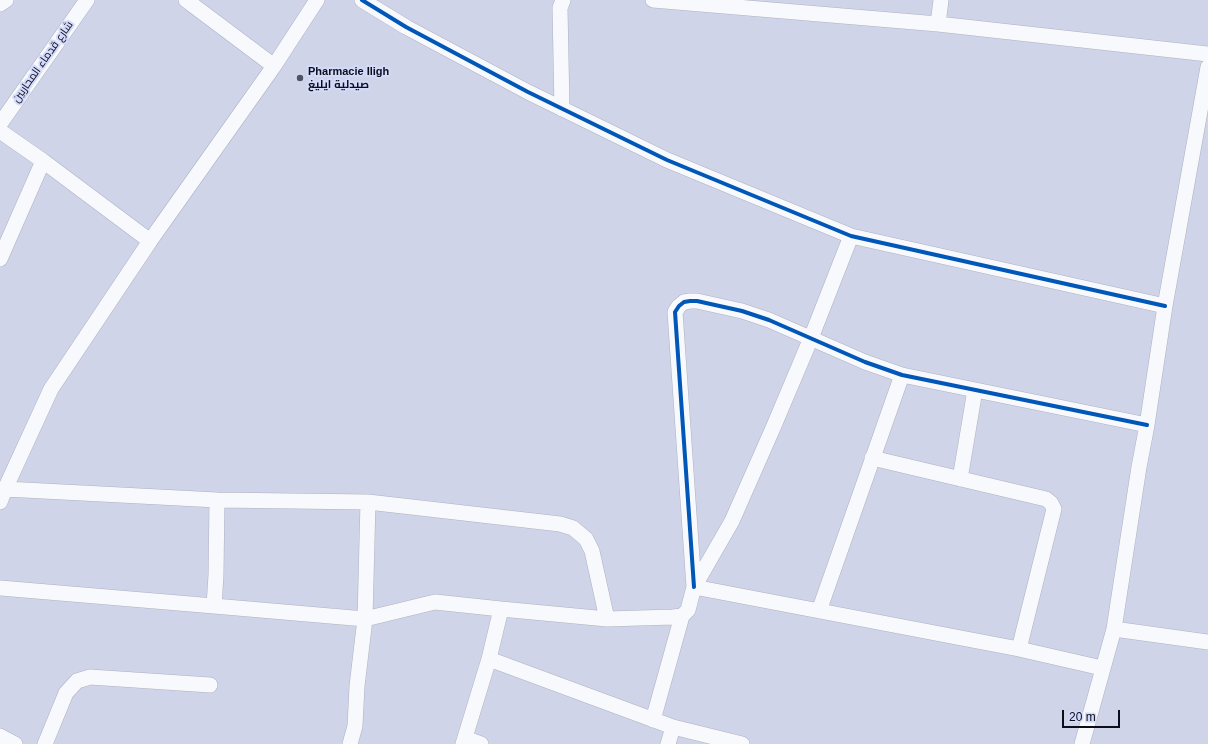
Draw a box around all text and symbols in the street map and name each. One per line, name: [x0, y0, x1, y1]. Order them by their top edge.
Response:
street label: شارع قدماء المحاربين: [10, 19, 76, 105]
place label: Pharmacie Iligh صيدلية ايليغ: [308, 65, 389, 91]
marker: Pharmacie Iligh صيدلية ايليغ: [295, 73, 305, 83]
scale bar: [1064, 702, 1122, 728]
text: 20 m: [1069, 710, 1096, 724]

